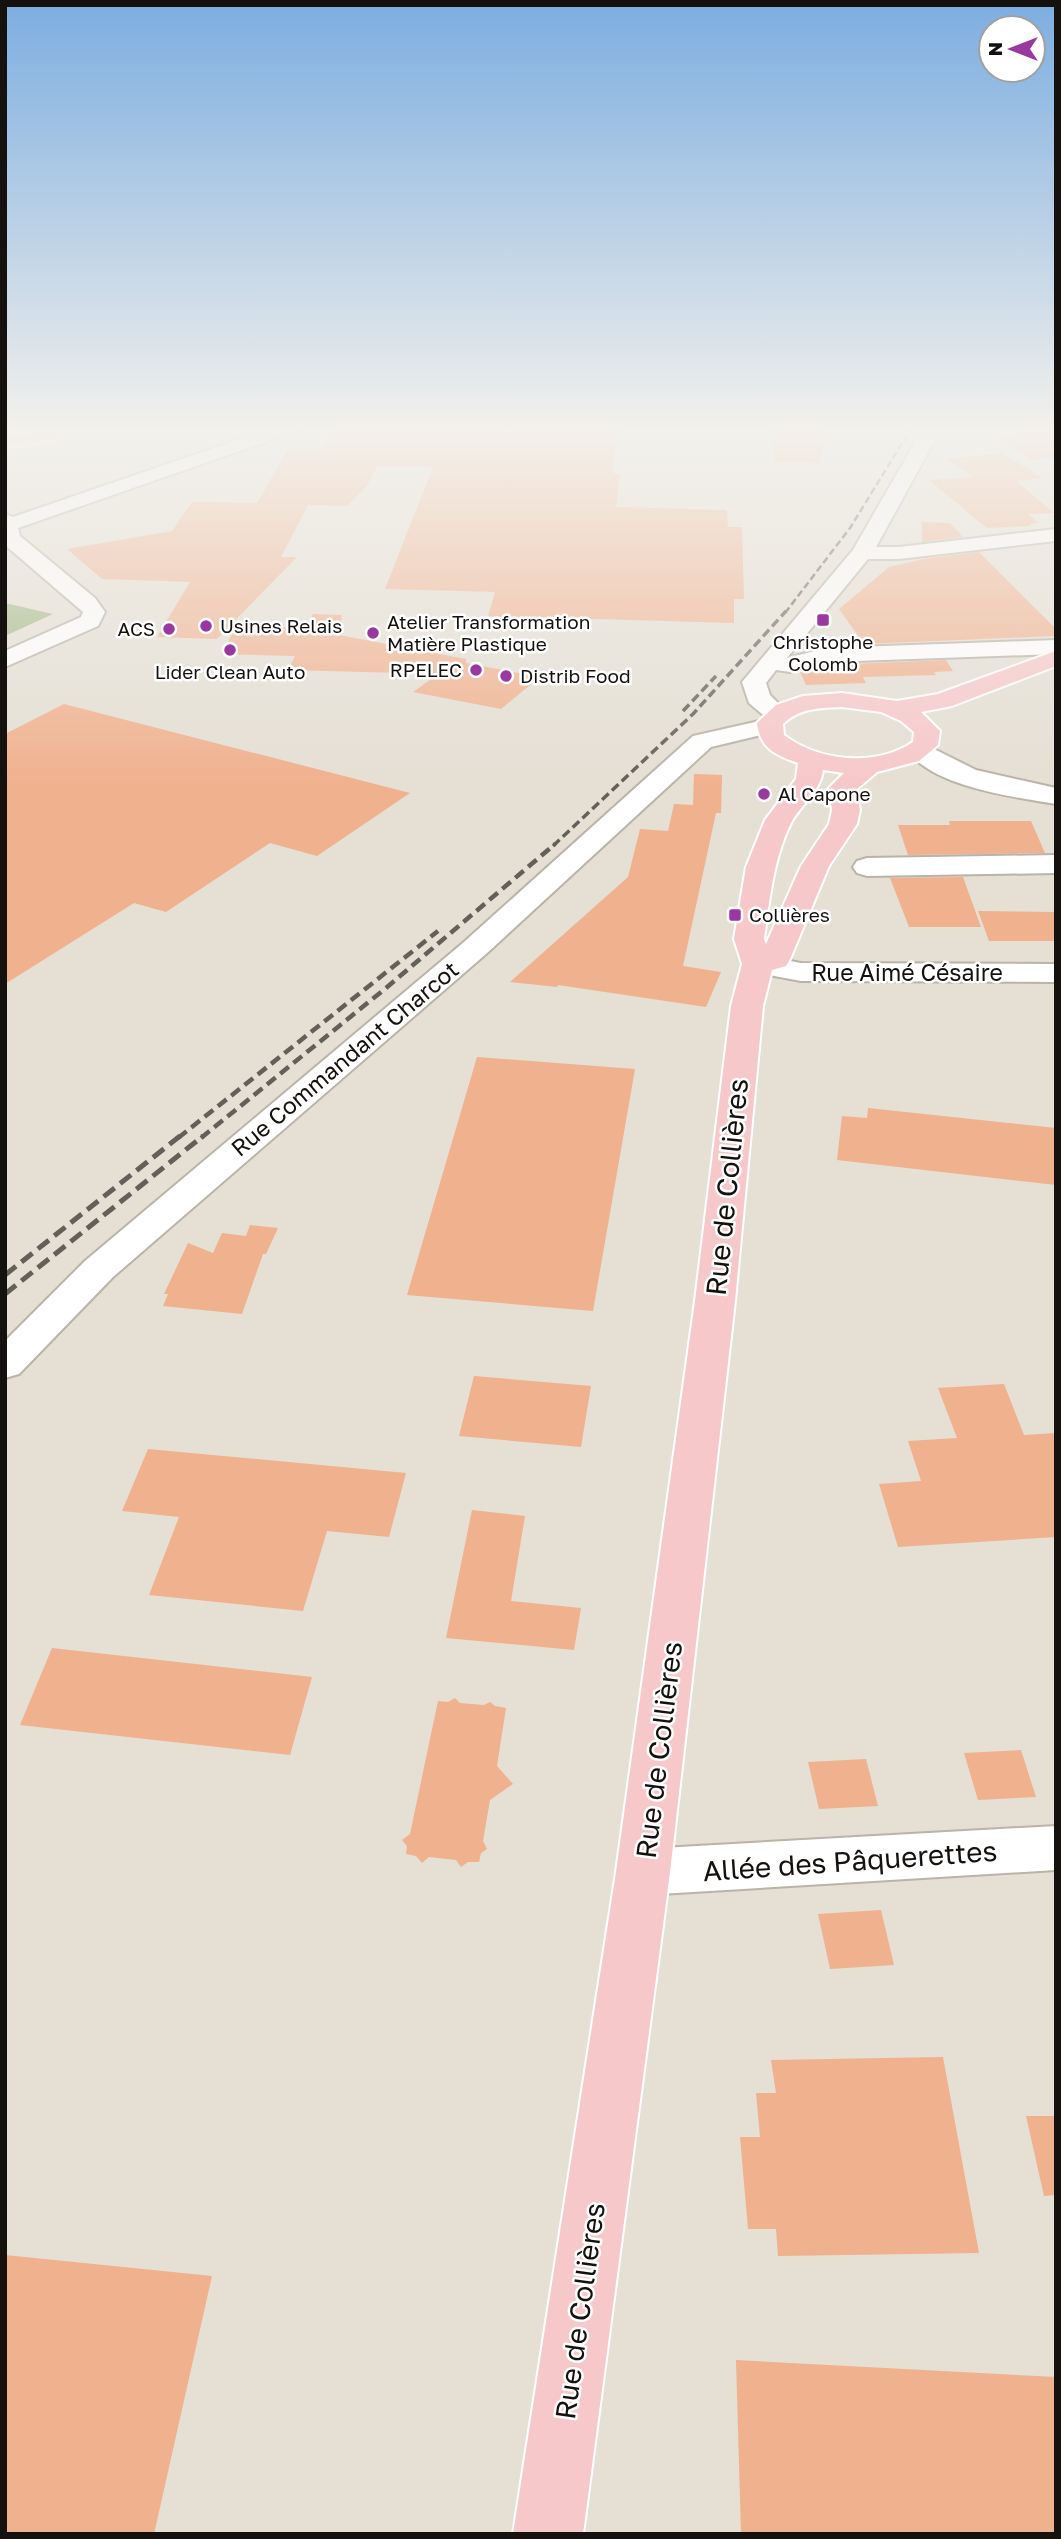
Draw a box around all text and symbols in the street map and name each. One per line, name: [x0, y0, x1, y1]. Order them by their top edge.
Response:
north arrow: [977, 14, 1047, 84]
text: N: [983, 42, 1006, 56]
place label: Atelier Transformation Matière Plastique: [387, 610, 590, 655]
marker: Christophe Colomb: [815, 612, 831, 628]
place label: Usines Relais: [220, 614, 342, 637]
place label: ACS: [118, 617, 155, 640]
marker: Usines Relais: [198, 618, 214, 634]
marker: ACS: [161, 621, 177, 637]
marker: Atelier Transformation Matière Plastique: [365, 625, 381, 641]
place label: Christophe Colomb: [773, 630, 873, 675]
marker: Lider Clean Auto: [222, 642, 238, 658]
place label: RPELEC: [390, 658, 462, 681]
place label: Lider Clean Auto: [155, 660, 305, 683]
marker: RPELEC: [468, 662, 484, 678]
place label: Distrib Food: [520, 664, 631, 687]
marker: Distrib Food: [498, 668, 514, 684]
place label: Al Capone: [778, 782, 871, 805]
marker: Al Capone: [756, 786, 772, 802]
place label: Collières: [749, 903, 830, 926]
marker: Collières: [727, 907, 743, 923]
street label: Rue Commandant Charcot: [225, 955, 464, 1162]
street label: Rue Aimé Césaire: [811, 958, 1003, 986]
street label: Rue de Collières: [699, 1077, 754, 1297]
street label: Rue de Collières: [629, 1640, 688, 1860]
street label: Allée des Pâquerettes: [702, 1834, 998, 1887]
street label: Rue de Collières: [548, 2201, 611, 2421]

